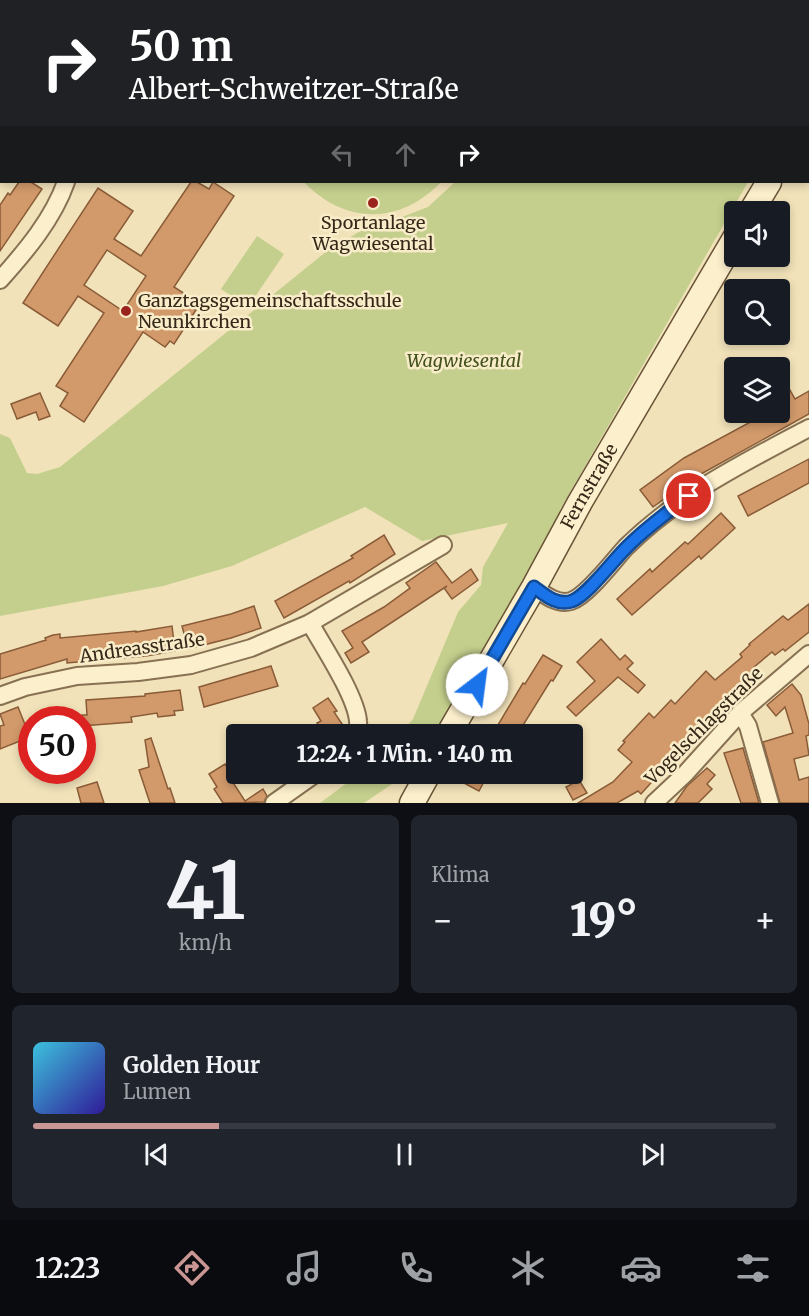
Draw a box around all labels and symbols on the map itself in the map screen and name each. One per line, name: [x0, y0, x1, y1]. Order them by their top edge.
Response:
marker: Sportanlage Wagwiesental: [366, 196, 380, 210]
place label: Sportanlage Wagwiesental: [311, 211, 434, 255]
place label: Ganztagsgemeinschaftsschule Neunkirchen: [138, 289, 401, 333]
marker: Ganztagsgemeinschaftsschule Neunkirchen: [119, 304, 133, 318]
park label: Wagwiesental: [407, 349, 521, 372]
street label: Fernstraße: [556, 439, 623, 533]
pin: [663, 470, 714, 521]
street label: Andreasstraße: [77, 627, 206, 668]
position arrow: [445, 653, 509, 717]
street label: Vogelschlagstraße: [639, 662, 768, 790]
speed limit sign: 50: [18, 706, 96, 784]

